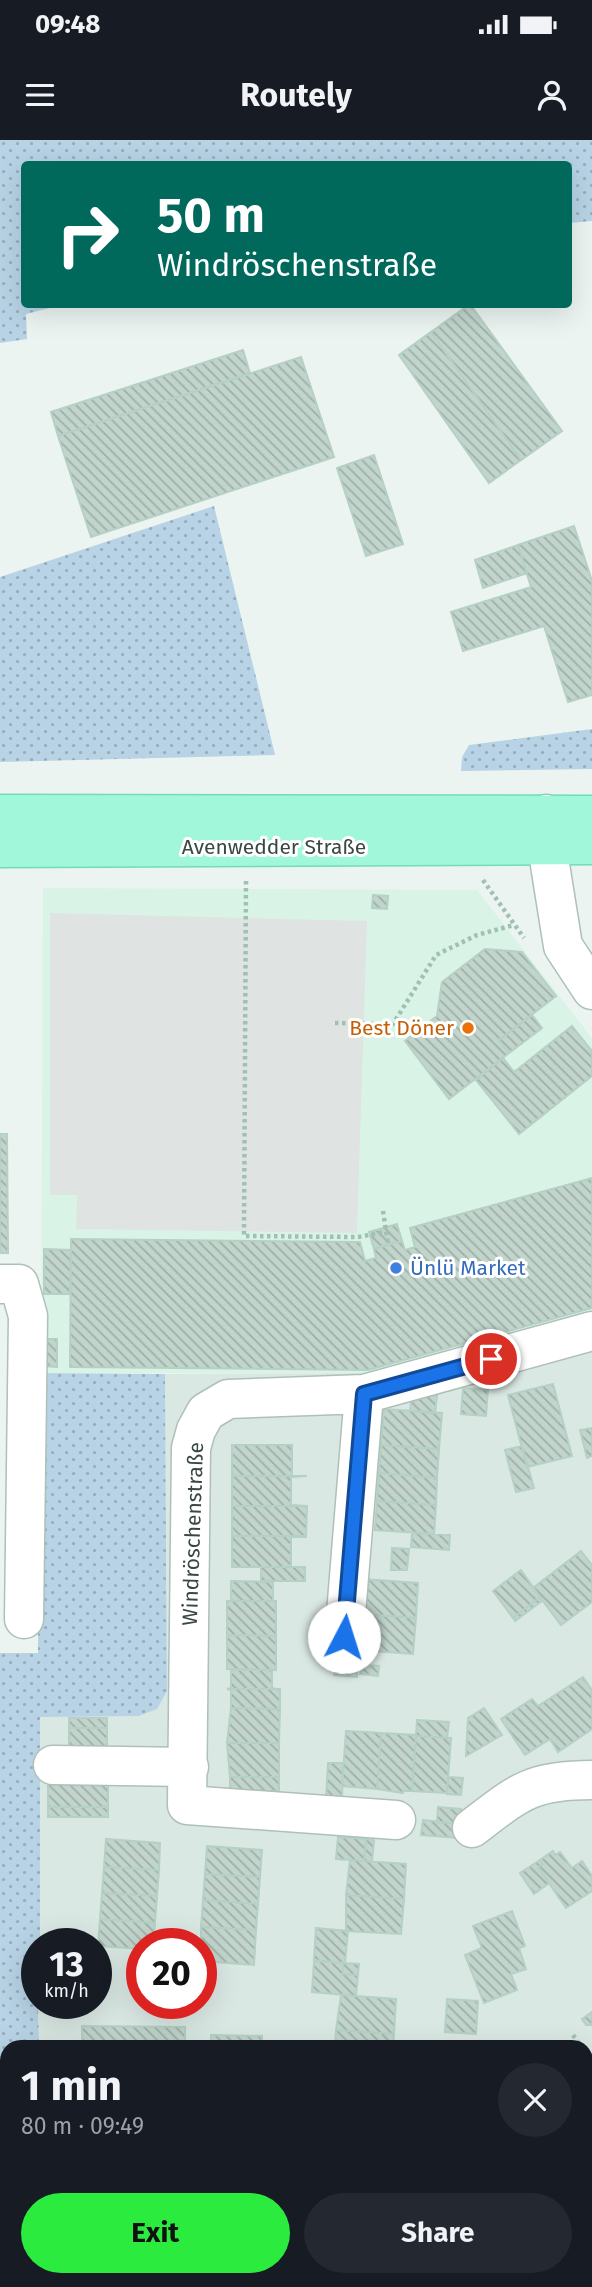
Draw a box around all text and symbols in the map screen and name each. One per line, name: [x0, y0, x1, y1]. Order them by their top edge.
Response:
text: 09:48: [35, 9, 100, 40]
icon: menu: [21, 76, 59, 114]
text: Routely: [240, 76, 352, 114]
icon: person: [533, 76, 571, 114]
text: 50 m: [157, 186, 265, 245]
icon: right: [42, 189, 133, 280]
text: Windröschenstraße: [157, 246, 437, 284]
street label: Avenwedder Straße: [182, 834, 366, 860]
place label: Best Döner: [349, 1015, 454, 1041]
marker: Best Döner: [460, 1020, 476, 1036]
place label: Ünlü Market: [410, 1255, 526, 1281]
marker: Ünlü Market: [388, 1260, 404, 1276]
pin: [461, 1329, 521, 1389]
icon: arrive: [472, 1340, 510, 1378]
street label: Windröschenstraße: [177, 1442, 209, 1626]
position arrow: [307, 1600, 381, 1674]
speed limit sign: 20: [126, 1928, 217, 2019]
text: 13: [49, 1943, 84, 1985]
text: km/h: [44, 1980, 89, 2002]
text: 1 min: [21, 2061, 122, 2111]
button: close: [498, 2063, 572, 2137]
text: 80 m · 09:49: [21, 2112, 144, 2140]
button: Exit: [21, 2193, 290, 2273]
button: Share: [304, 2193, 572, 2273]

